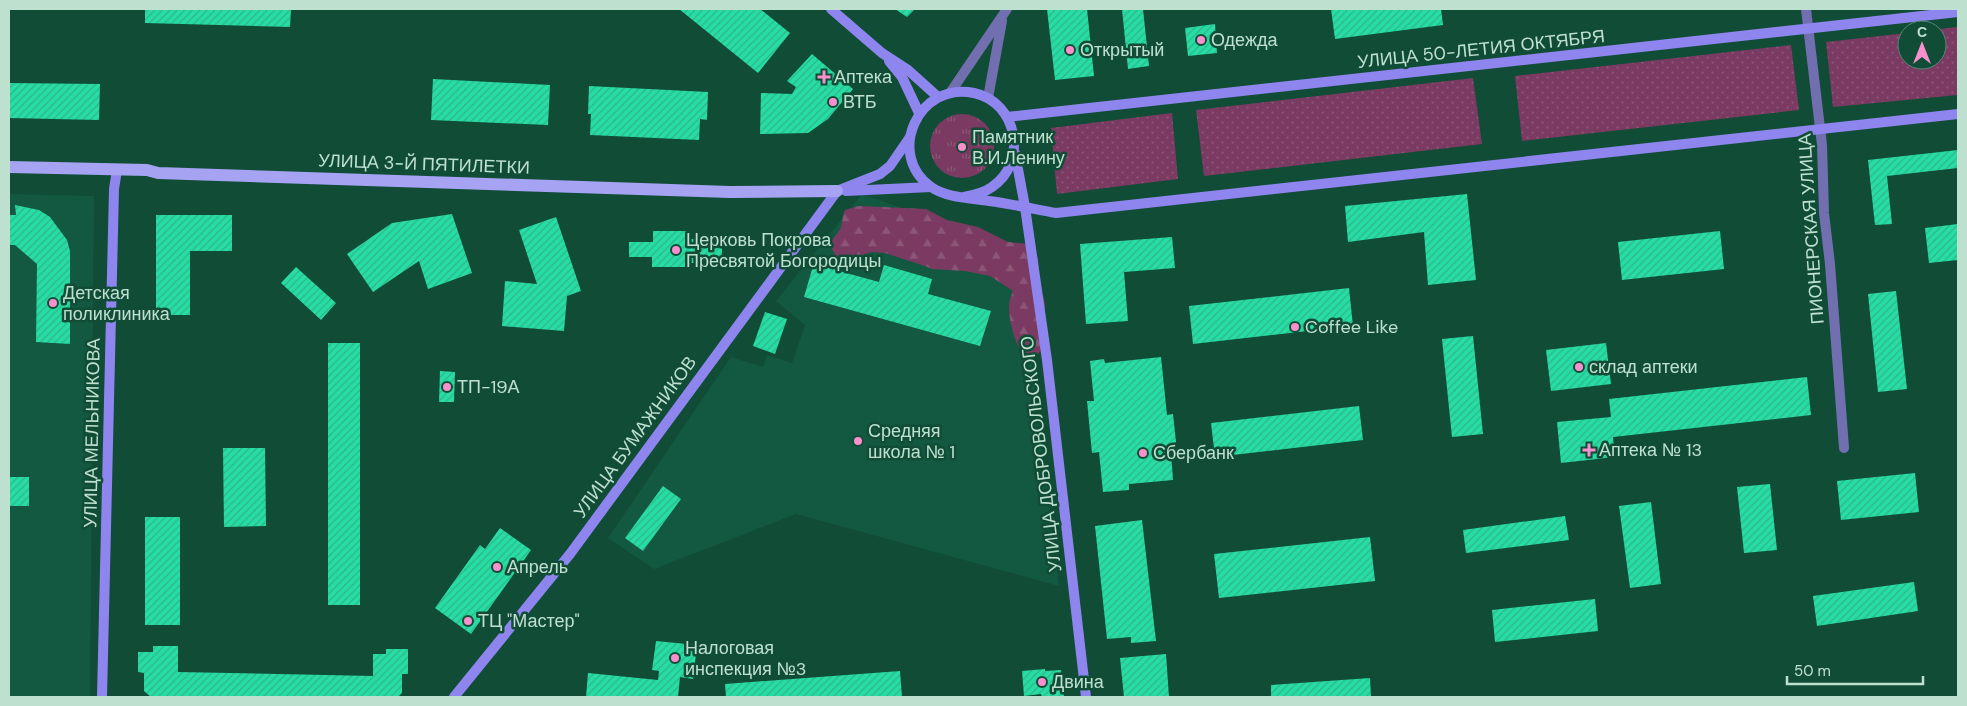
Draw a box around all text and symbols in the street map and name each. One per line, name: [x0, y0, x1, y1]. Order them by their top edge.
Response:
north arrow: [1897, 20, 1947, 70]
text: С: [1917, 23, 1927, 41]
street label: УЛИЦА 50-ЛЕТИЯ ОКТЯБРЯ: [1356, 24, 1606, 74]
place label: Одежда: [1211, 28, 1278, 52]
marker: Одежда: [1195, 34, 1207, 46]
place label: Открытый: [1080, 38, 1164, 62]
marker: Открытый: [1064, 44, 1076, 56]
place label: Аптека: [834, 65, 893, 89]
marker: Аптека: [818, 71, 830, 83]
place label: ВТБ: [843, 90, 877, 114]
marker: ВТБ: [827, 96, 839, 108]
place label: Памятник В.И.Ленину: [972, 125, 1065, 170]
street label: ПИОНЕРСКАЯ УЛИЦА: [1792, 133, 1830, 325]
marker: Памятник В.И.Ленину: [956, 141, 968, 153]
street label: УЛИЦА 3-Й ПЯТИЛЕТКИ: [318, 148, 530, 180]
place label: Церковь Покрова Пресвятой Богородицы: [686, 228, 881, 273]
marker: Церковь Покрова Пресвятой Богородицы: [670, 244, 682, 256]
place label: Детская поликлиника: [63, 281, 171, 326]
marker: Детская поликлиника: [47, 297, 59, 309]
place label: Coffee Like: [1305, 315, 1398, 339]
marker: Coffee Like: [1289, 321, 1301, 333]
street label: УЛИЦА ДОБРОВОЛЬСКОГО: [1015, 335, 1067, 573]
street label: УЛИЦА МЕЛЬНИКОВА: [78, 338, 106, 528]
street label: УЛИЦА БУМАЖНИКОВ: [568, 351, 702, 523]
place label: склад аптеки: [1589, 355, 1698, 379]
marker: склад аптеки: [1573, 361, 1585, 373]
place label: ТП-19А: [457, 375, 520, 399]
marker: ТП-19А: [441, 381, 453, 393]
place label: Средняя школа № 1: [868, 419, 955, 464]
marker: Средняя школа № 1: [852, 435, 864, 447]
place label: Аптека № 13: [1599, 438, 1702, 462]
place label: Сбербанк: [1153, 441, 1234, 465]
marker: Аптека № 13: [1583, 444, 1595, 456]
marker: Сбербанк: [1137, 447, 1149, 459]
place label: Апрель: [507, 555, 568, 579]
marker: Апрель: [491, 561, 503, 573]
place label: ТЦ "Мастер": [478, 609, 580, 633]
marker: ТЦ "Мастер": [462, 615, 474, 627]
place label: Налоговая инспекция №3: [685, 636, 806, 681]
marker: Налоговая инспекция №3: [669, 652, 681, 664]
scale bar: [1787, 654, 1923, 686]
text: 50 m: [1794, 661, 1831, 681]
place label: Двина: [1052, 670, 1105, 694]
marker: Двина: [1036, 676, 1048, 688]

